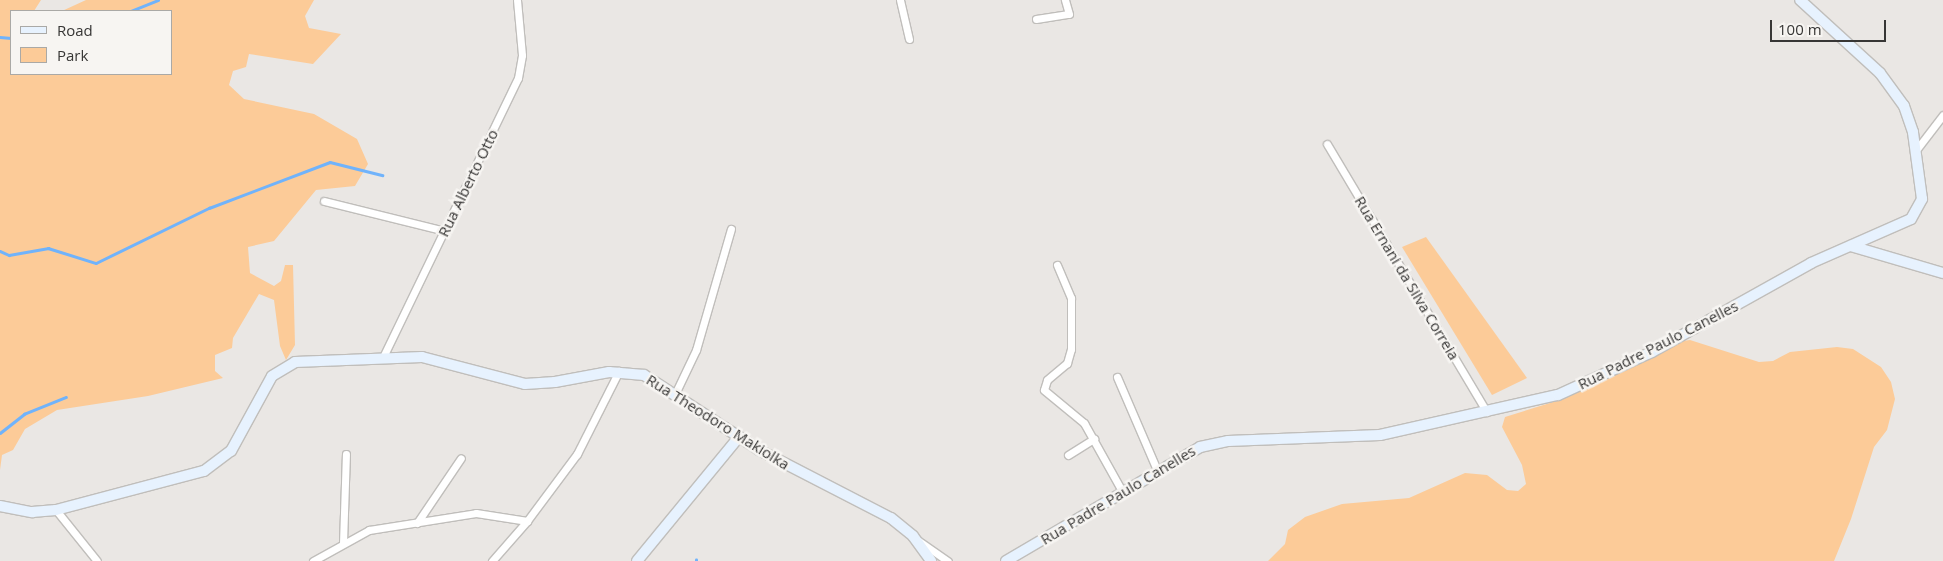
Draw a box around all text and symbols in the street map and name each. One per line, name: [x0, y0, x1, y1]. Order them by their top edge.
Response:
legend: [10, 10, 172, 75]
scale bar: [1773, 10, 1889, 42]
text: 100 m: [1778, 19, 1822, 39]
text: Road: [57, 20, 93, 40]
text: Park: [57, 45, 88, 65]
street label: Rua Alberto Otto: [434, 126, 502, 240]
street label: Rua Ernani da Silva Correia: [1351, 193, 1463, 363]
street label: Rua Padre Paulo Canelles: [1575, 297, 1741, 393]
street label: Rua Theodoro Makiolka: [643, 371, 793, 473]
street label: Rua Padre Paulo Canelles: [1037, 442, 1199, 548]

